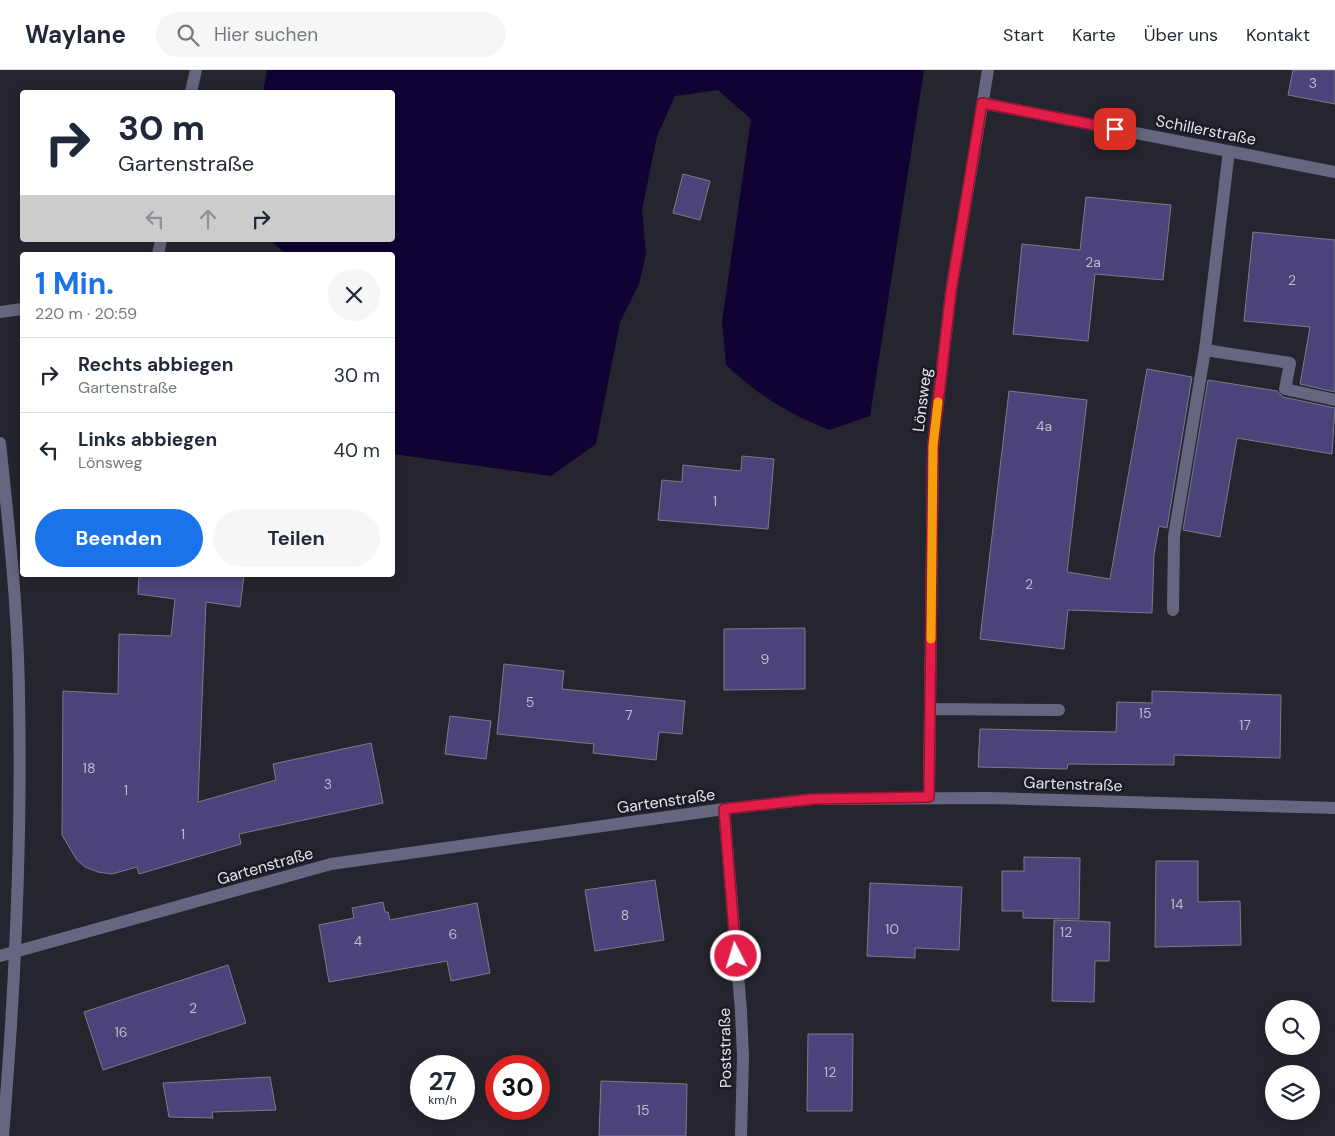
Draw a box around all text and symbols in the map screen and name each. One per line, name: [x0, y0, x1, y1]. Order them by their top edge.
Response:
search box: [156, 12, 506, 57]
text: Waylane: [25, 19, 126, 50]
icon: search: [174, 21, 202, 49]
text: Hier suchen: [214, 22, 318, 47]
text: Start: [1003, 23, 1044, 47]
text: Karte: [1072, 23, 1116, 47]
text: Über uns: [1144, 23, 1218, 47]
text: Kontakt: [1246, 23, 1310, 47]
house number: 3: [1309, 74, 1317, 92]
text: 30 m: [118, 105, 205, 151]
pin: [1094, 108, 1136, 150]
icon: right: [35, 110, 100, 175]
street label: Schillerstraße: [1154, 110, 1258, 150]
icon: arrive: [1101, 115, 1129, 143]
text: Gartenstraße: [118, 149, 254, 178]
icon: left: [141, 205, 169, 233]
icon: ahead: [194, 205, 222, 233]
icon: right: [247, 205, 275, 233]
house number: 2a: [1085, 253, 1101, 271]
text: 1 Min.: [35, 264, 114, 303]
button: close: [328, 269, 380, 321]
house number: 2: [1288, 271, 1296, 289]
text: 220 m · 20:59: [35, 303, 137, 324]
text: Rechts abbiegen: [78, 352, 233, 377]
icon: right: [35, 361, 63, 389]
text: 30 m: [334, 363, 380, 388]
street label: Lönsweg: [908, 367, 936, 433]
text: Gartenstraße: [78, 377, 177, 398]
house number: 4a: [1036, 417, 1052, 435]
text: Links abbiegen: [78, 427, 217, 452]
icon: left: [35, 436, 63, 464]
text: 40 m: [333, 438, 380, 463]
text: Lönsweg: [78, 452, 142, 473]
house number: 1: [713, 492, 717, 510]
button: Beenden: [35, 509, 203, 567]
button: Teilen: [213, 509, 380, 567]
house number: 2: [1025, 575, 1033, 593]
house number: 9: [761, 650, 770, 668]
house number: 5: [526, 693, 534, 711]
house number: 15: [1139, 704, 1151, 722]
house number: 7: [625, 706, 633, 724]
house number: 17: [1239, 716, 1251, 734]
house number: 18: [83, 759, 95, 777]
street label: Gartenstraße: [1023, 772, 1123, 796]
house number: 3: [324, 775, 332, 793]
house number: 1: [124, 781, 128, 799]
street label: Gartenstraße: [615, 784, 717, 818]
house number: 1: [181, 825, 185, 843]
street label: Gartenstraße: [214, 842, 316, 890]
house number: 14: [1171, 895, 1184, 913]
house number: 8: [621, 906, 629, 924]
house number: 10: [885, 920, 899, 938]
house number: 12: [1060, 923, 1072, 941]
house number: 6: [449, 925, 457, 943]
position arrow: [709, 929, 761, 981]
house number: 4: [354, 932, 363, 950]
house number: 2: [189, 999, 197, 1017]
map controls: [1265, 1000, 1320, 1120]
button: search: [1265, 1000, 1320, 1055]
street label: Poststraße: [714, 1008, 736, 1088]
house number: 16: [114, 1023, 128, 1041]
speed limit sign: 30: [485, 1055, 550, 1120]
house number: 12: [824, 1063, 836, 1081]
text: 27: [429, 1065, 456, 1098]
button: layers: [1265, 1065, 1320, 1120]
text: km/h: [428, 1092, 457, 1108]
house number: 15: [637, 1101, 649, 1119]

